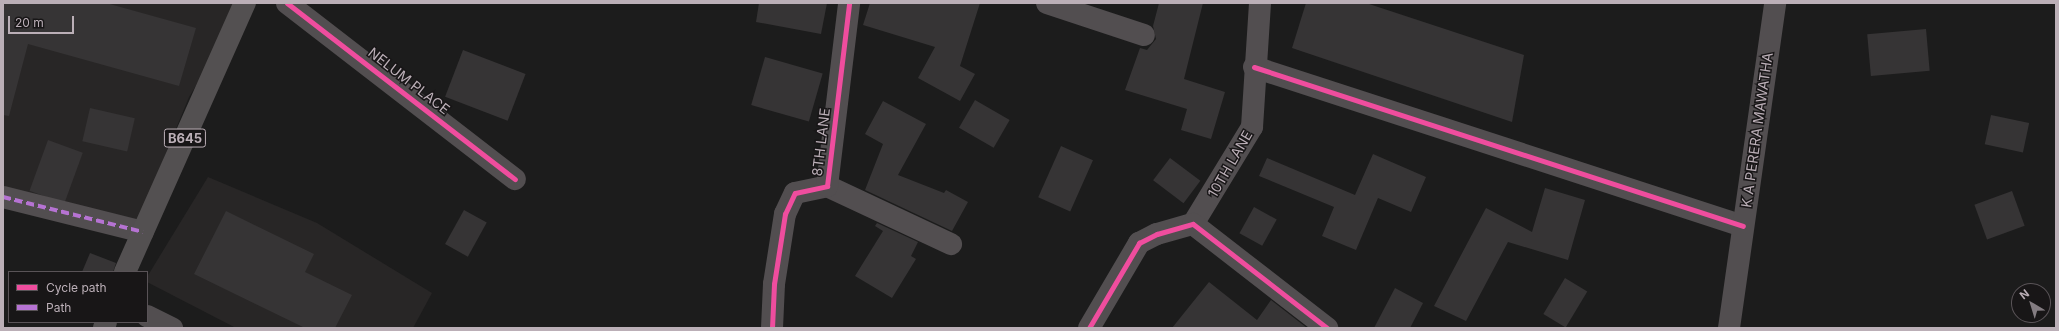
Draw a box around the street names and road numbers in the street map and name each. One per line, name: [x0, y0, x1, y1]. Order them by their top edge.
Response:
street label: NELUM PLACE: [365, 44, 453, 118]
street label: K A PERERA MAWATHA: [1738, 51, 1776, 209]
street label: 8TH LANE: [808, 107, 834, 177]
road number: B645: [163, 127, 207, 149]
street label: 10TH LANE: [1204, 128, 1256, 200]

